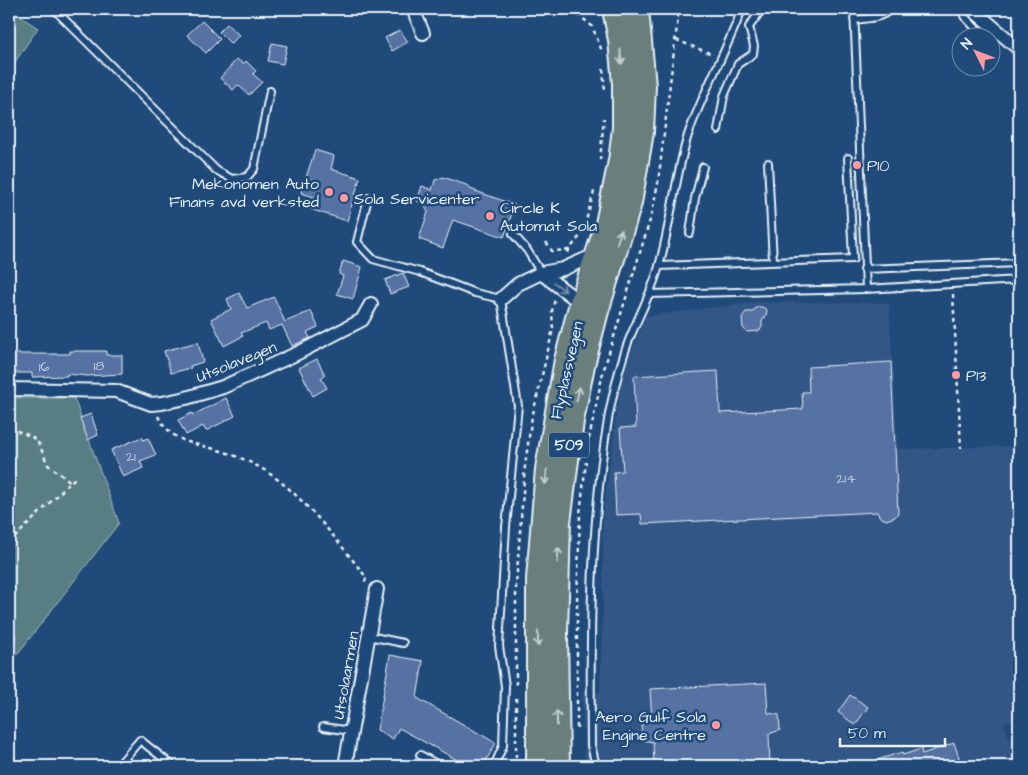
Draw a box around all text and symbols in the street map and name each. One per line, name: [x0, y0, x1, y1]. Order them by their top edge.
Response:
north arrow: [950, 28, 1000, 78]
text: N: [957, 34, 978, 54]
one-way arrow: [617, 49, 626, 65]
place label: P10: [867, 155, 889, 177]
marker: P10: [851, 159, 863, 171]
place label: Mekonomen Auto Finans avd verksted: [169, 173, 319, 213]
marker: Mekonomen Auto Finans avd verksted: [323, 186, 335, 198]
place label: Sola Servicenter: [354, 188, 480, 210]
marker: Sola Servicenter: [338, 192, 350, 204]
place label: Circle K Automat Sola: [500, 197, 597, 237]
marker: Circle K Automat Sola: [484, 210, 496, 222]
one-way arrow: [615, 229, 625, 245]
one-way arrow: [553, 281, 566, 292]
street label: Flyplassvegen: [545, 319, 590, 422]
street label: Utsolavegen: [193, 336, 280, 389]
house number: 18: [94, 356, 104, 376]
house number: 16: [39, 357, 50, 377]
place label: P13: [966, 365, 986, 387]
marker: P13: [950, 369, 962, 381]
one-way arrow: [573, 386, 583, 402]
road number: 509: [549, 432, 589, 458]
house number: 21: [126, 447, 136, 467]
one-way arrow: [541, 469, 551, 485]
house number: 214: [836, 469, 856, 489]
one-way arrow: [554, 547, 563, 563]
street label: Utsolaarmen: [327, 629, 365, 721]
one-way arrow: [533, 631, 543, 647]
place label: Aero Gulf Sola Engine Centre: [595, 706, 706, 747]
one-way arrow: [552, 710, 562, 726]
scale bar: [840, 715, 946, 747]
marker: Aero Gulf Sola Engine Centre: [710, 719, 722, 731]
text: 50 m: [848, 723, 886, 744]

